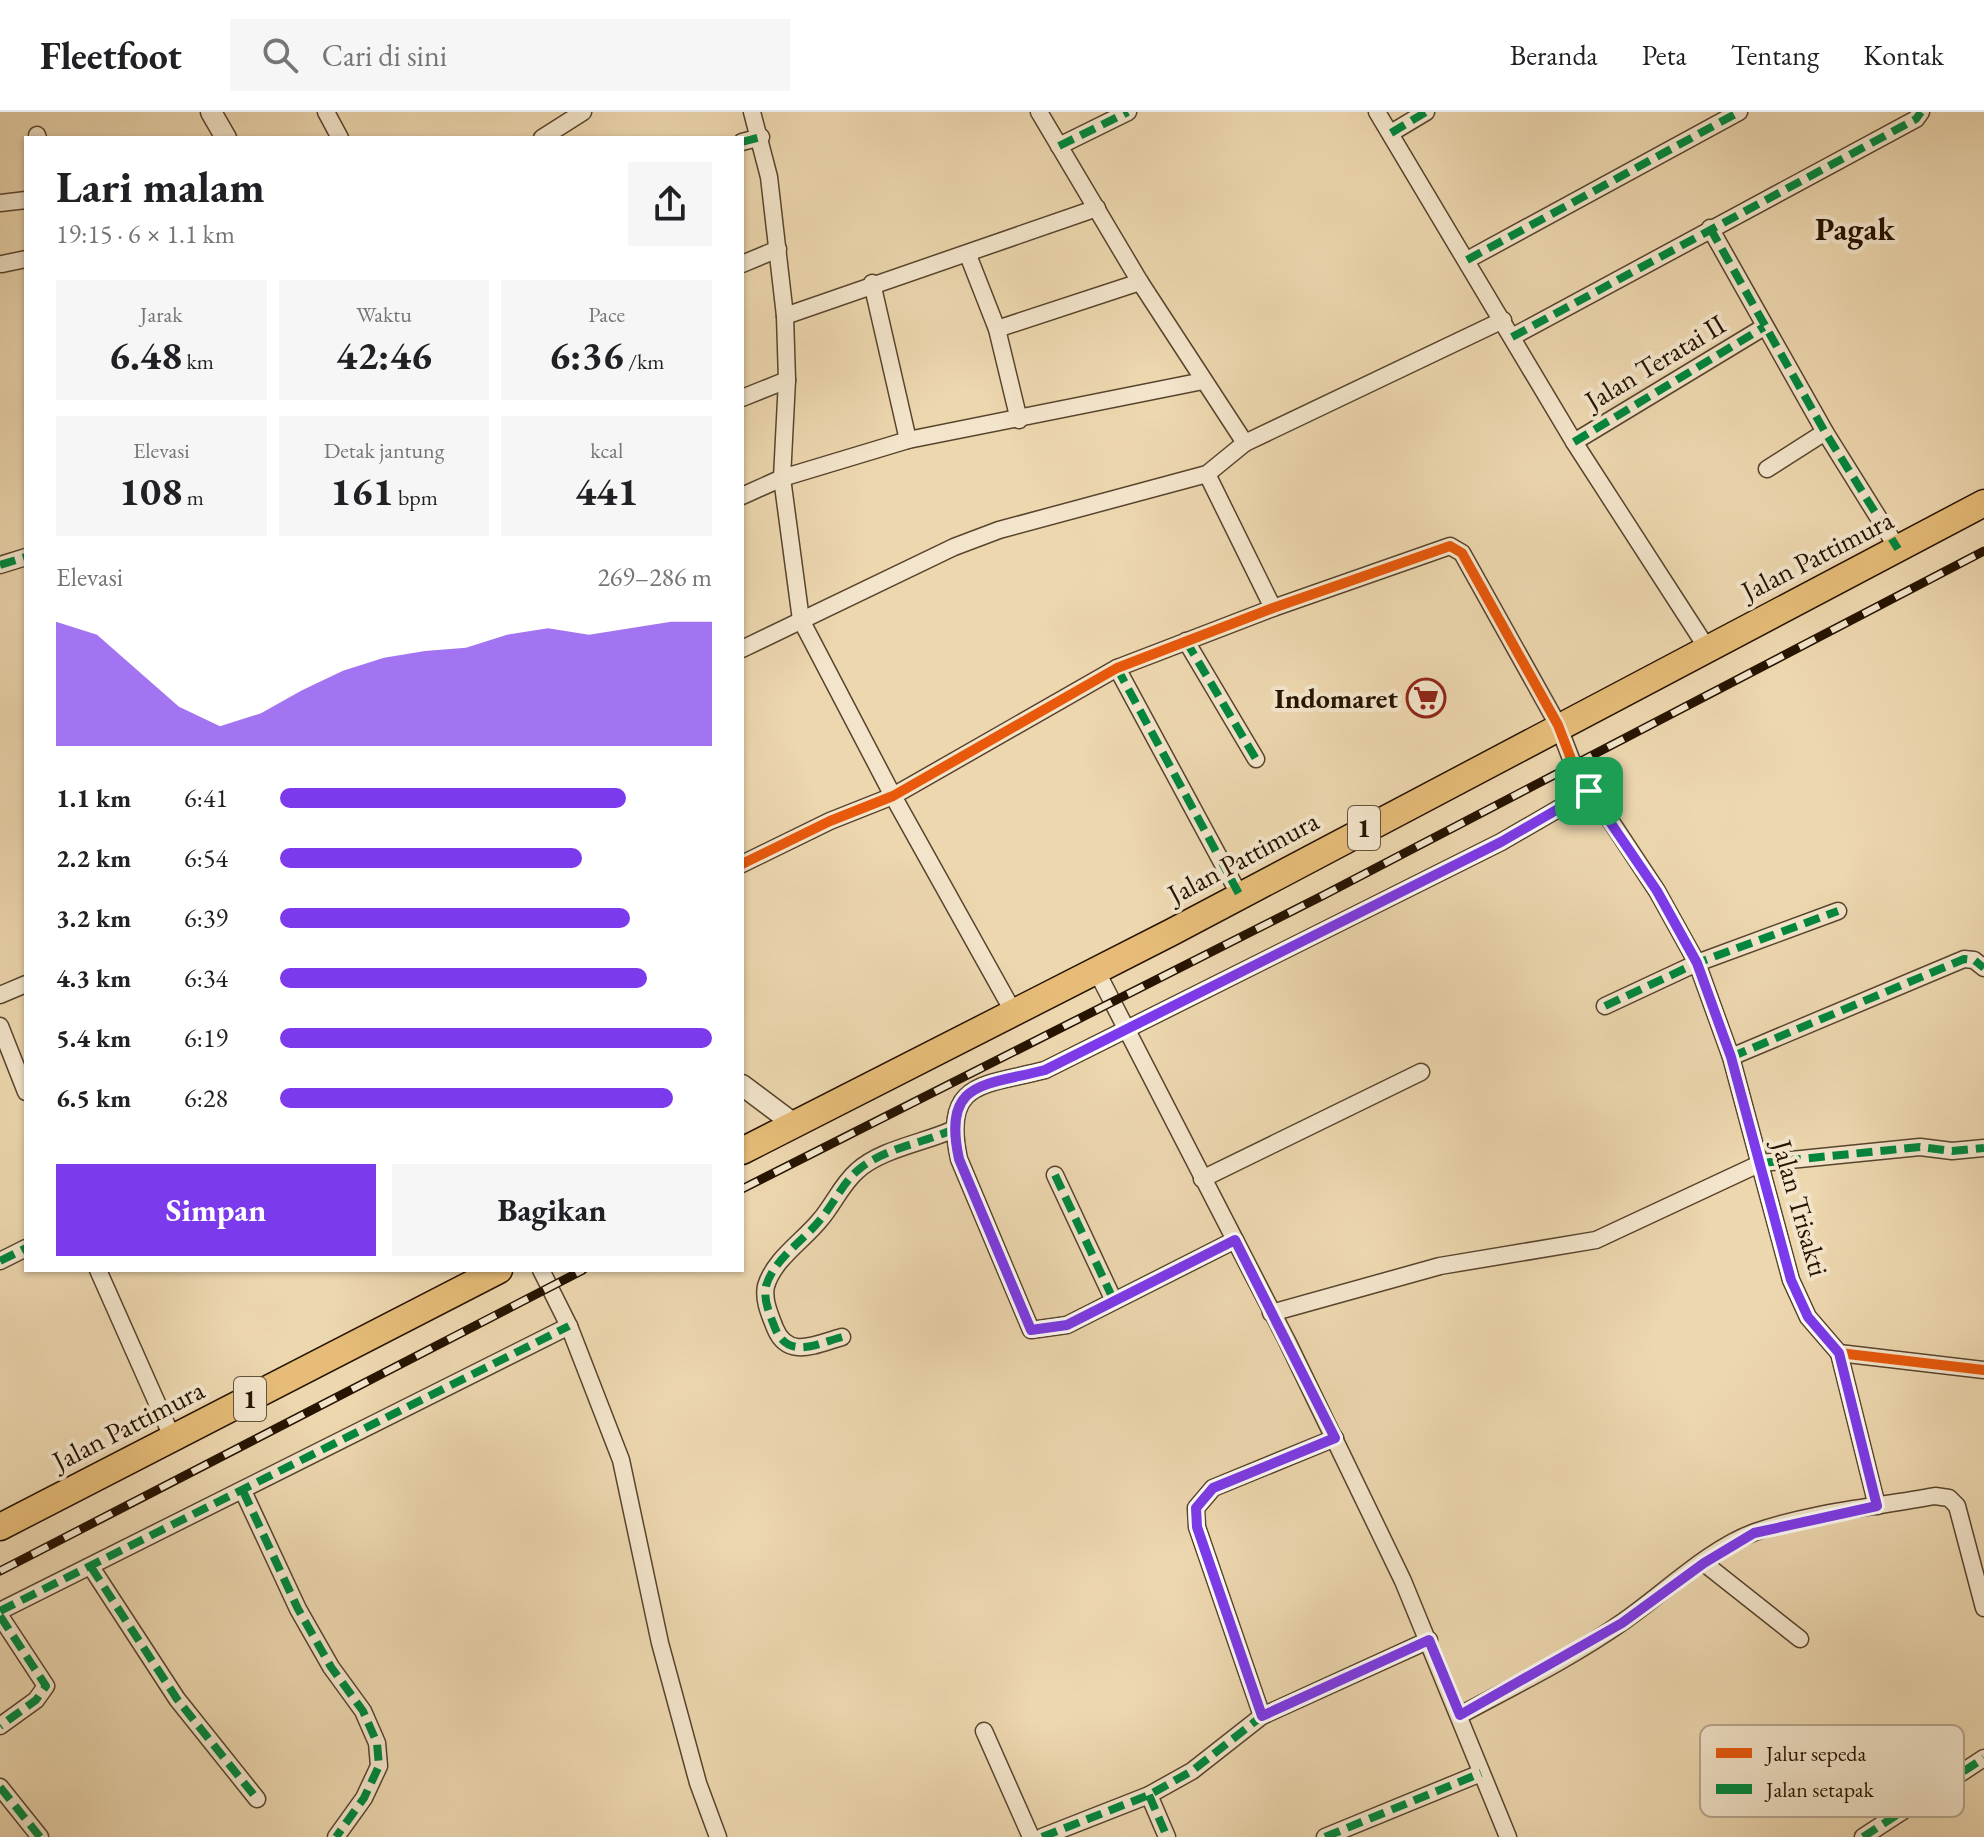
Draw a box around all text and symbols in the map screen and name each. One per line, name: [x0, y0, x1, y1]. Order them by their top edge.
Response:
search box: [230, 19, 790, 91]
text: Fleetfoot: [40, 31, 182, 80]
icon: search: [258, 33, 302, 77]
text: Cari di sini: [322, 36, 447, 75]
text: Beranda: [1510, 37, 1598, 73]
text: Peta: [1642, 37, 1687, 73]
text: Tentang: [1731, 37, 1819, 73]
text: Kontak: [1863, 37, 1944, 73]
text: Lari malam: [56, 158, 265, 215]
button: share: [628, 162, 712, 246]
district label: Pagak: [1815, 208, 1896, 250]
text: 19:15 · 6 × 1.1 km: [56, 217, 235, 251]
text: Jarak: [140, 300, 183, 329]
text: Waktu: [356, 300, 412, 329]
text: Pace: [588, 300, 625, 329]
street label: Jalan Teratai II: [1576, 306, 1732, 419]
text: 6.48: [109, 329, 182, 381]
text: 42:46: [336, 329, 432, 381]
text: 6:36: [549, 329, 624, 381]
text: km: [182, 347, 214, 376]
text: /km: [624, 347, 664, 376]
text: Elevasi: [133, 436, 190, 465]
text: Detak jantung: [324, 436, 444, 465]
text: kcal: [590, 436, 623, 465]
text: 108: [119, 465, 182, 517]
text: 161: [330, 465, 394, 517]
text: 441: [575, 465, 638, 517]
text: m: [182, 483, 204, 512]
text: bpm: [394, 483, 438, 512]
street label: Jalan Pattimura: [1733, 501, 1900, 610]
text: Elevasi: [56, 560, 123, 594]
text: 269–286 m: [597, 560, 712, 594]
supermarket icon: Indomaret: [1405, 677, 1447, 719]
place label: Indomaret: [1275, 680, 1398, 716]
pin: [1555, 757, 1623, 825]
icon: arrive: [1567, 769, 1611, 813]
text: 1.1 km: [56, 781, 131, 815]
text: 6:41: [184, 781, 228, 815]
street label: Jalan Pattimura: [1160, 802, 1325, 913]
road number: 1: [1348, 806, 1380, 850]
text: 2.2 km: [56, 841, 131, 875]
text: 6:54: [184, 841, 228, 875]
text: 3.2 km: [56, 901, 131, 935]
text: 6:39: [184, 901, 228, 935]
text: 4.3 km: [56, 961, 131, 995]
text: 6:34: [184, 961, 228, 995]
text: 5.4 km: [56, 1021, 131, 1055]
text: 6:19: [184, 1021, 228, 1055]
text: 6.5 km: [56, 1081, 131, 1115]
text: 6:28: [184, 1081, 228, 1115]
street label: Jalan Trisakti: [1764, 1134, 1838, 1280]
button: Simpan: [56, 1164, 376, 1256]
button: Bagikan: [392, 1164, 712, 1256]
street label: Jalan Pattimura: [44, 1371, 211, 1480]
road number: 1: [234, 1377, 266, 1421]
legend: [1700, 1725, 1964, 1817]
text: Jalur sepeda: [1764, 1739, 1866, 1768]
text: Jalan setapak: [1764, 1775, 1874, 1804]

